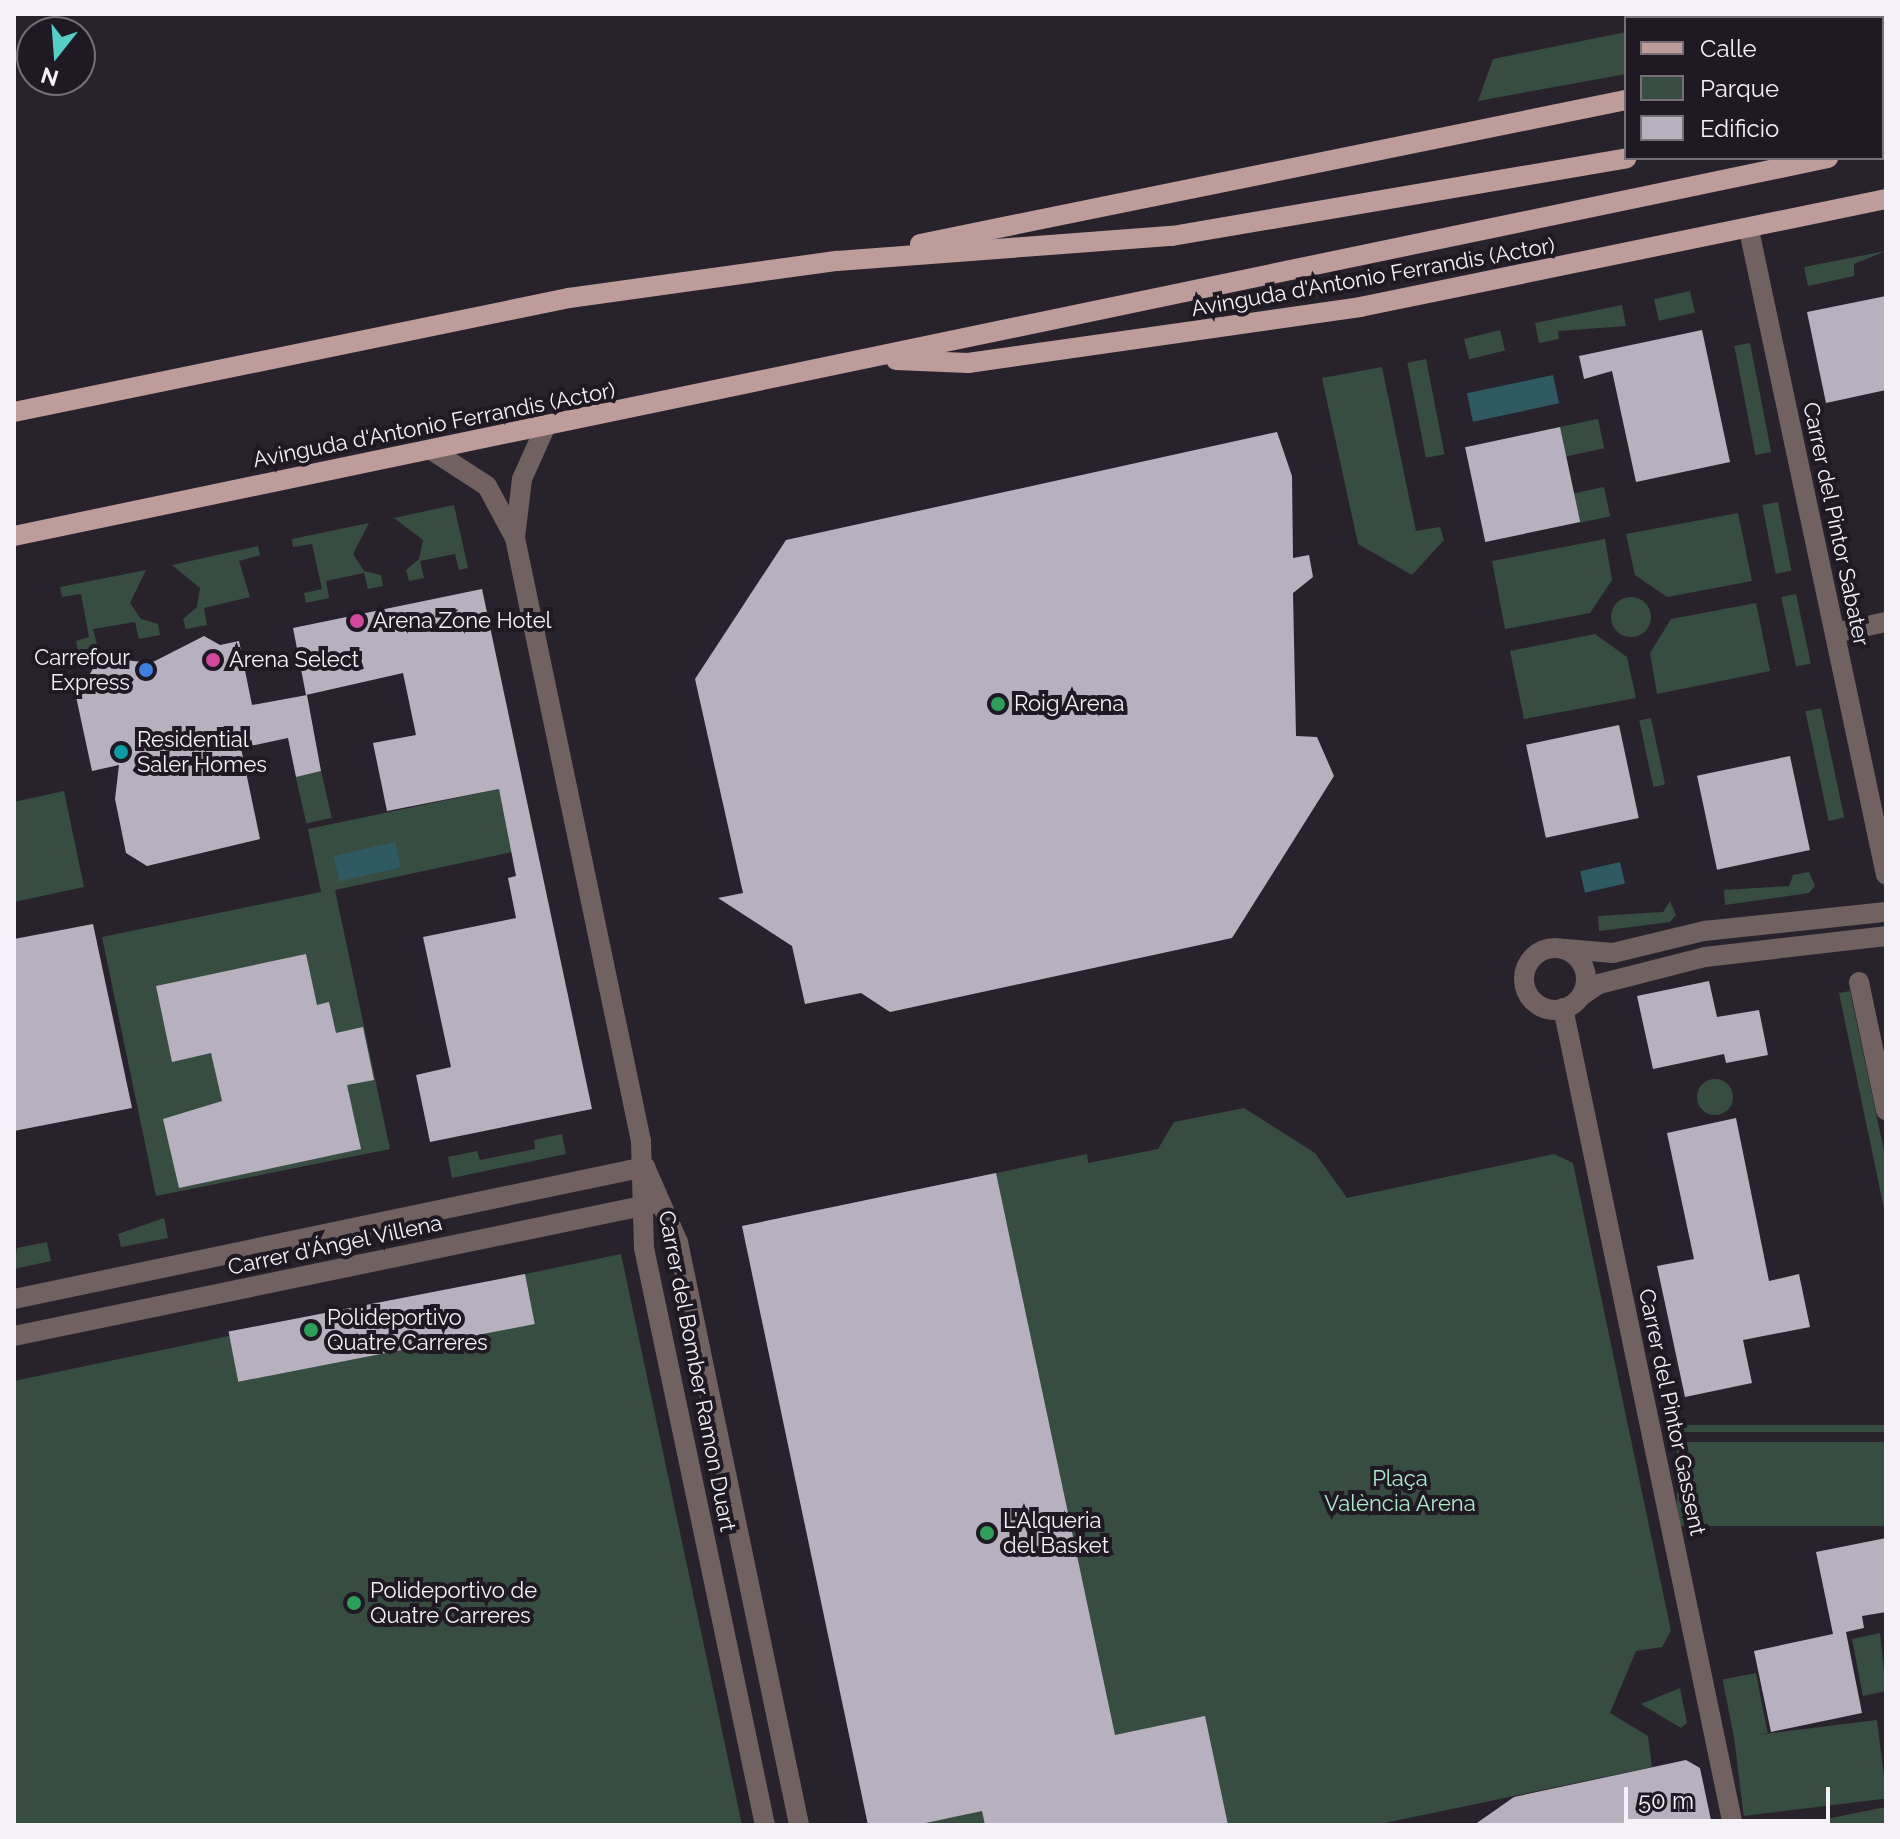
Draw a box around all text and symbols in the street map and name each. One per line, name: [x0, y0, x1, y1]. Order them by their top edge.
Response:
north arrow: [16, 16, 96, 96]
legend: [1624, 16, 1884, 160]
text: Calle: [1700, 34, 1757, 63]
text: N: [38, 62, 61, 92]
text: Parque: [1700, 74, 1779, 103]
text: Edificio: [1700, 114, 1779, 143]
street label: Avinguda d'Antonio Ferrandis (Actor): [1189, 232, 1557, 322]
street label: Avinguda d'Antonio Ferrandis (Actor): [251, 377, 617, 473]
street label: Carrer del Pintor Sabater: [1797, 399, 1875, 649]
place label: Arena Zone Hotel: [373, 608, 552, 634]
marker: Arena Zone Hotel: [348, 612, 366, 630]
place label: Carrefour Express: [34, 644, 130, 696]
place label: Arena Select: [229, 647, 359, 673]
marker: Arena Select: [204, 651, 222, 669]
marker: Carrefour Express: [137, 661, 155, 679]
place label: Roig Arena: [1014, 691, 1125, 717]
marker: Roig Arena: [989, 695, 1007, 713]
place label: Residential Saler Homes: [137, 726, 267, 778]
marker: Residential Saler Homes: [112, 743, 130, 761]
street label: Carrer del Bomber Ramon Duart: [653, 1207, 741, 1535]
street label: Carrer d'Ángel Villena: [225, 1209, 445, 1281]
street label: Carrer del Pintor Gassent: [1633, 1285, 1711, 1539]
place label: Polideportivo Quatre Carreres: [327, 1304, 488, 1356]
marker: Polideportivo Quatre Carreres: [302, 1321, 320, 1339]
park label: Plaça València Arena: [1324, 1465, 1476, 1516]
place label: L'Alqueria del Basket: [1003, 1507, 1110, 1558]
marker: L'Alqueria del Basket: [978, 1524, 996, 1542]
place label: Polideportivo de Quatre Carreres: [370, 1577, 537, 1628]
marker: Polideportivo de Quatre Carreres: [345, 1594, 363, 1612]
scale bar: [1628, 1771, 1834, 1821]
text: 50 m: [1638, 1786, 1694, 1815]

